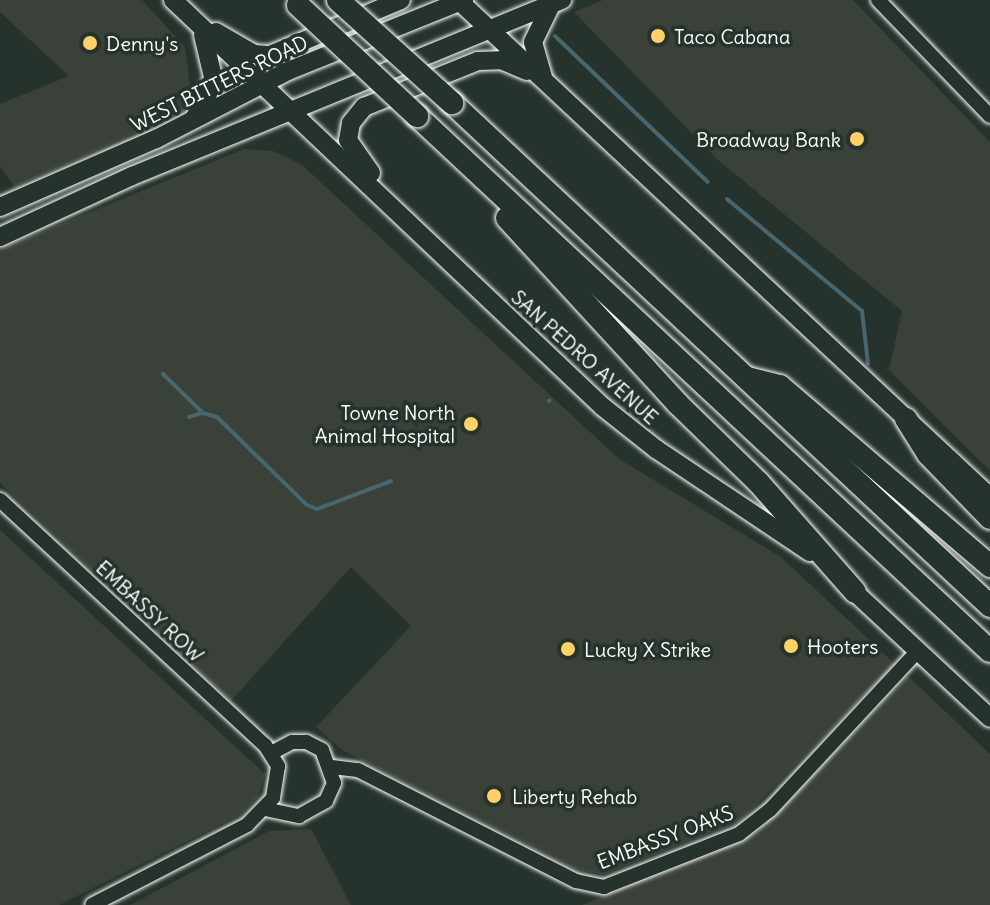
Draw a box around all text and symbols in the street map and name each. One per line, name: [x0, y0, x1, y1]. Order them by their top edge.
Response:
place label: Taco Cabana: [674, 24, 790, 48]
marker: Taco Cabana: [649, 27, 667, 45]
street label: WEST BITTERS ROAD: [126, 30, 312, 136]
place label: Denny's: [106, 31, 178, 55]
marker: Denny's: [81, 34, 99, 52]
place label: Broadway Bank: [696, 127, 841, 151]
marker: Broadway Bank: [848, 130, 866, 148]
street label: SAN PEDRO AVENUE: [507, 285, 663, 429]
place label: Towne North Animal Hospital: [315, 400, 455, 447]
marker: Towne North Animal Hospital: [462, 415, 480, 433]
street label: EMBASSY ROW: [91, 555, 209, 667]
place label: Hooters: [807, 634, 878, 658]
place label: Lucky X Strike: [584, 637, 711, 661]
marker: Hooters: [782, 637, 800, 655]
marker: Lucky X Strike: [559, 640, 577, 658]
place label: Liberty Rehab: [512, 784, 637, 808]
marker: Liberty Rehab: [483, 785, 505, 807]
street label: EMBASSY OAKS: [594, 800, 736, 874]

